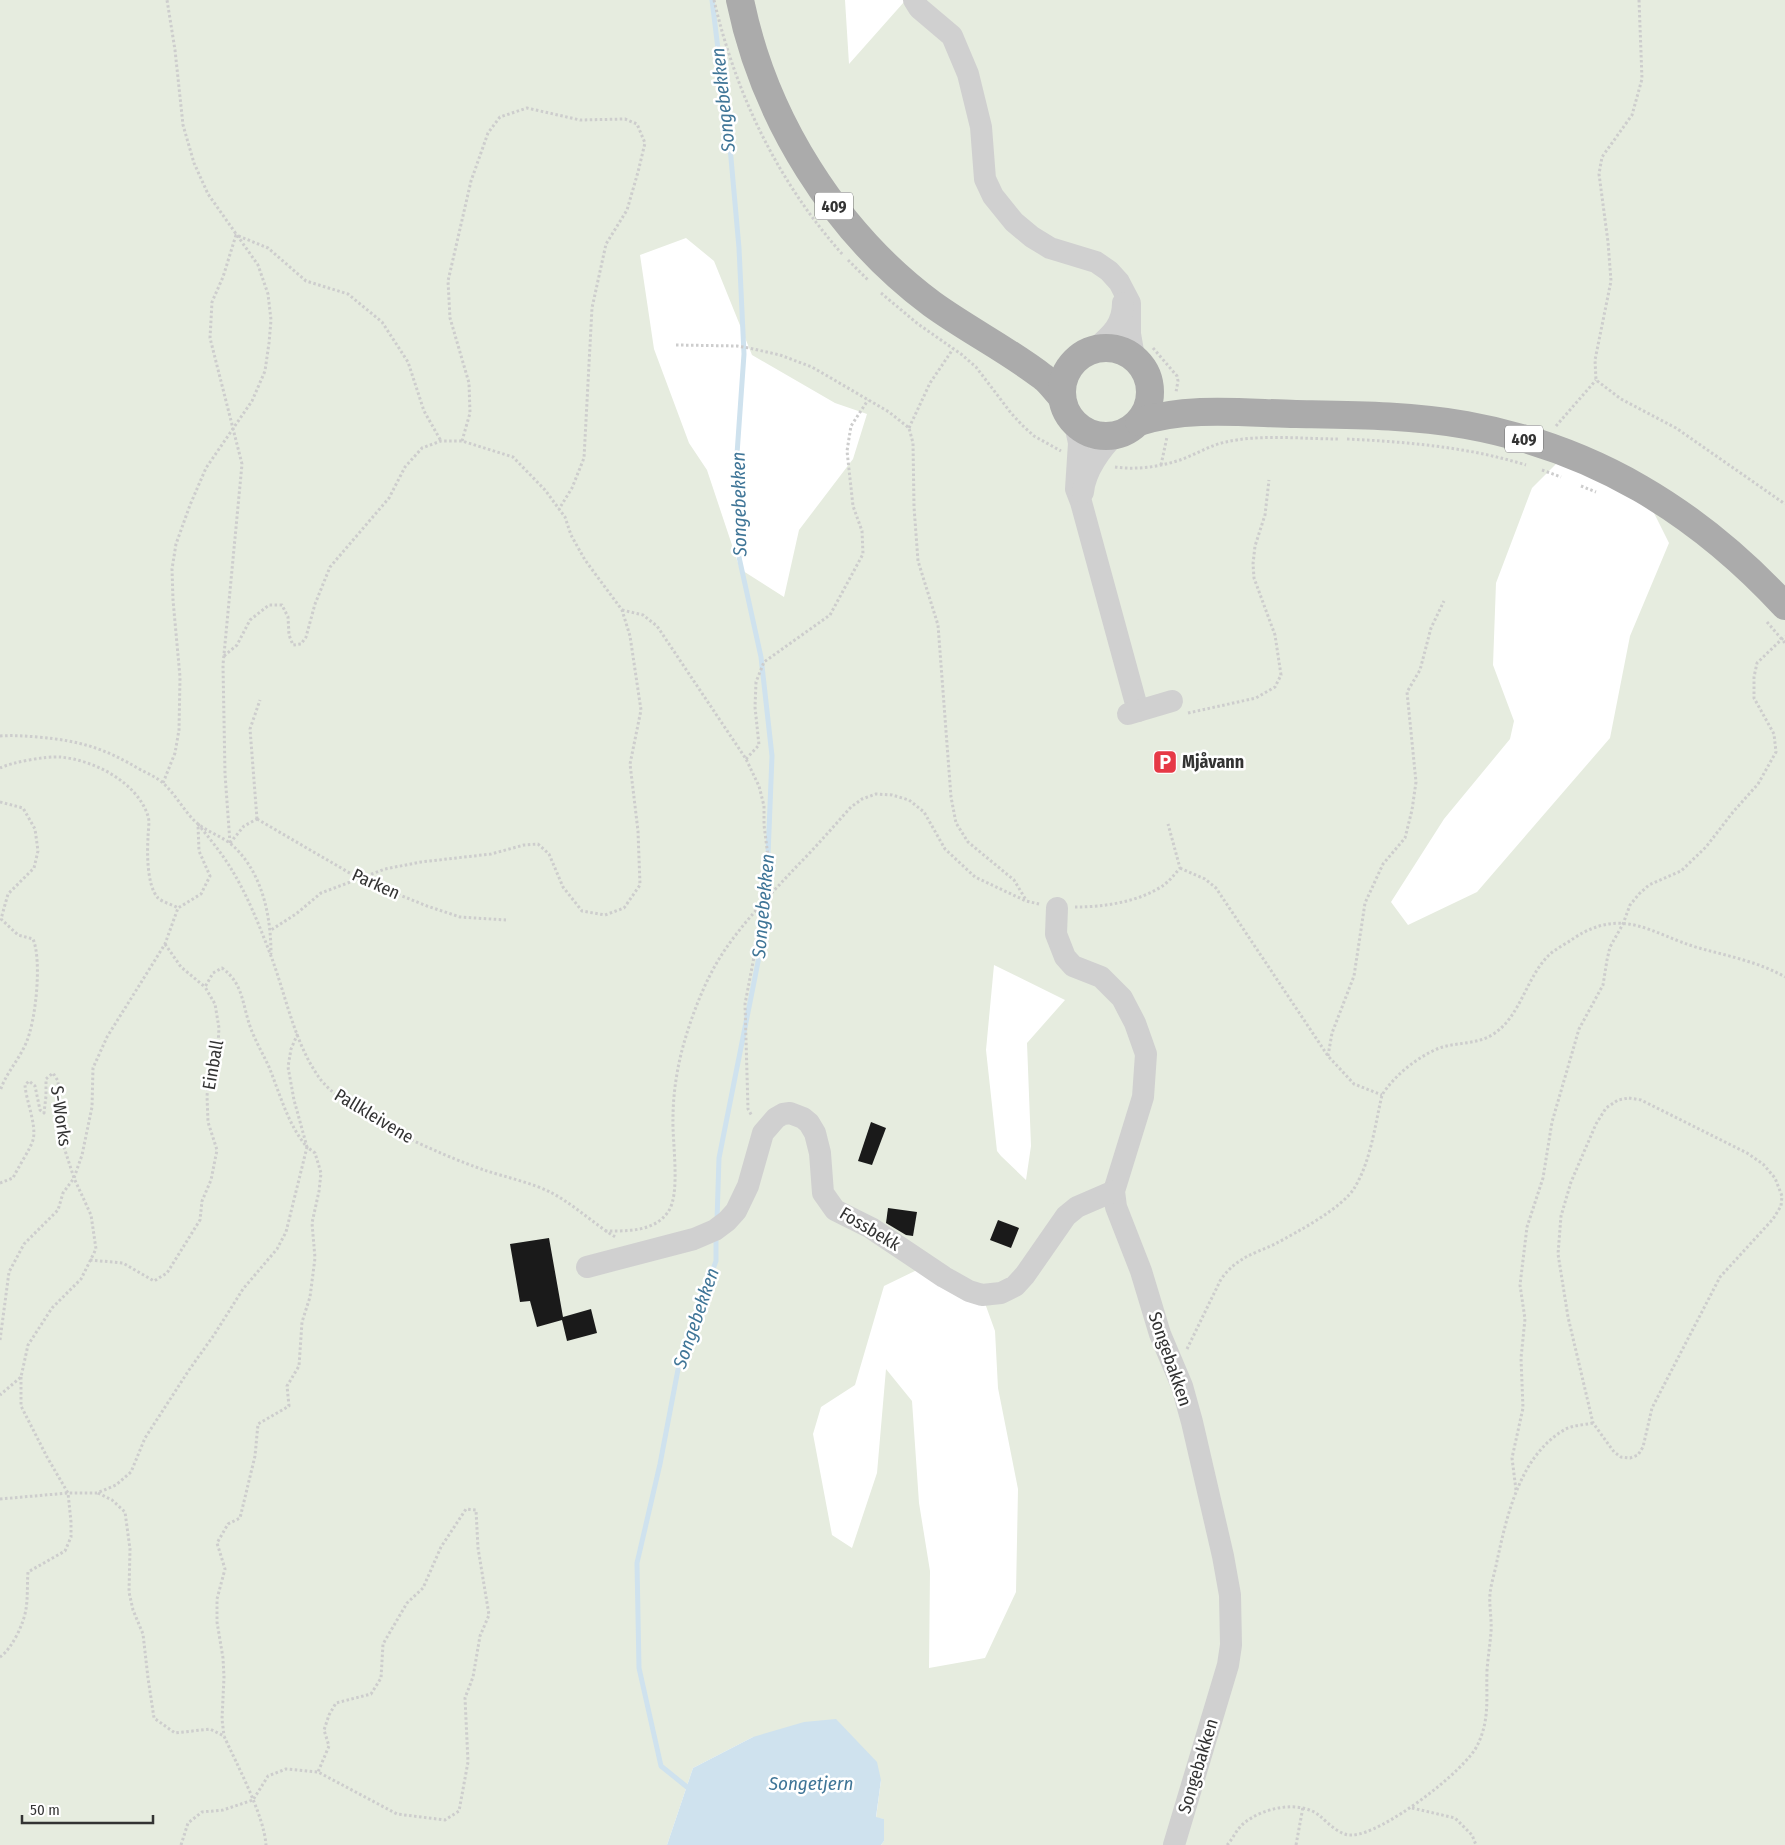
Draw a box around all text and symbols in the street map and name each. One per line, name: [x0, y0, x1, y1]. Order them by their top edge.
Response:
water label: Songebekken: [706, 47, 740, 154]
road number: 409: [815, 192, 853, 220]
road number: 409: [1505, 426, 1543, 452]
water label: Songebekken: [727, 451, 751, 558]
parking icon: Mjåvann: [1152, 749, 1178, 775]
place label: Mjåvann: [1182, 751, 1244, 773]
water label: Songebekken: [747, 853, 779, 960]
street label: Parken: [349, 864, 403, 904]
street label: Einball: [198, 1038, 228, 1092]
street label: S-Works: [46, 1084, 76, 1148]
street label: Pallkleivene: [330, 1084, 418, 1148]
street label: Fossbekk: [836, 1202, 905, 1256]
water label: Songebekken: [668, 1265, 724, 1372]
street label: Songebakken: [1144, 1309, 1196, 1409]
street label: Songebakken: [1173, 1716, 1223, 1816]
water label: Songetjern: [768, 1772, 853, 1795]
scale bar: [22, 1792, 154, 1824]
text: 50 m: [30, 1801, 60, 1819]

